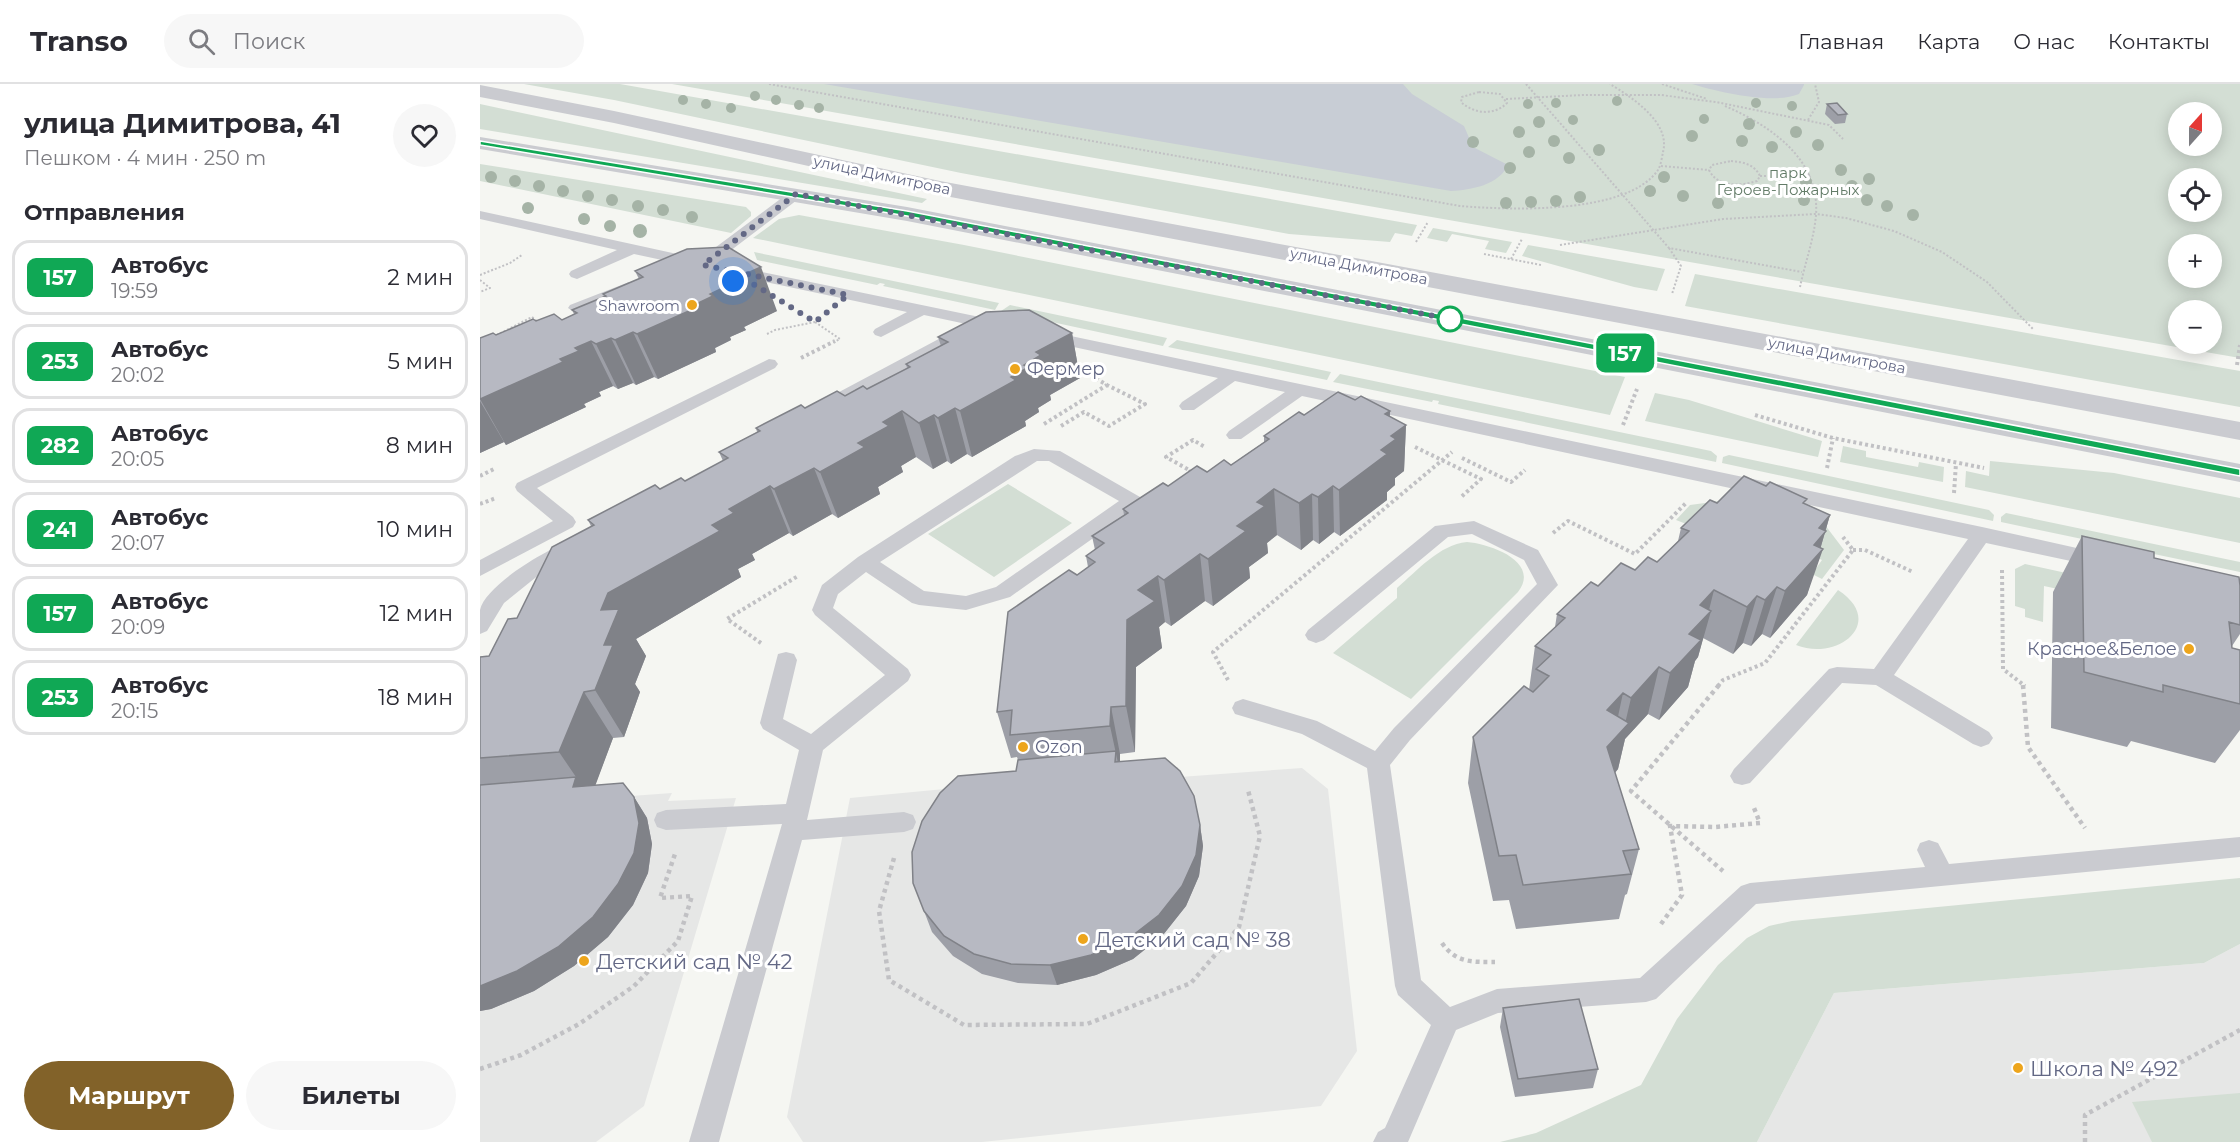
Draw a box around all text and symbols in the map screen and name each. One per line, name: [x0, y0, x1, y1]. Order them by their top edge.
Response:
search box: [164, 14, 584, 68]
text: Transo: [30, 24, 128, 58]
icon: search: [185, 25, 218, 58]
text: Поиск: [233, 28, 305, 55]
text: Главная: [1798, 29, 1884, 54]
text: Карта: [1917, 29, 1980, 54]
text: О нас: [2013, 29, 2075, 54]
text: Контакты: [2108, 29, 2210, 54]
north arrow: [2168, 102, 2222, 156]
map controls: [2168, 102, 2222, 354]
button: heart: [393, 104, 456, 167]
text: улица Димитрова, 41: [24, 106, 341, 140]
text: Пешком · 4 мин · 250 m: [24, 146, 266, 170]
street label: улица Димитрова: [811, 151, 952, 199]
park label: парк Героев-Пожарных: [1717, 163, 1859, 199]
button: locate: [2168, 168, 2222, 222]
text: Отправления: [24, 199, 185, 226]
button: +: [2168, 234, 2222, 288]
street label: улица Димитрова: [1288, 243, 1430, 289]
text: Автобус: [111, 252, 209, 279]
text: 2 мин: [387, 264, 453, 291]
text: 157: [43, 265, 77, 290]
your location: [718, 266, 748, 296]
text: 19:59: [111, 279, 158, 303]
place label: Shawroom: [598, 296, 680, 315]
marker: Shawroom: [685, 298, 699, 312]
button: −: [2168, 300, 2222, 354]
unlabelled marker: [1437, 306, 1463, 332]
street label: улица Димитрова: [1766, 332, 1908, 378]
line badge: 157: [1590, 334, 1660, 372]
text: Автобус: [111, 336, 209, 363]
text: 157: [1608, 341, 1642, 366]
text: 5 мин: [387, 348, 453, 375]
text: 253: [41, 349, 79, 374]
place label: Фермер: [1027, 358, 1105, 380]
marker: Фермер: [1008, 362, 1022, 376]
text: 20:02: [111, 363, 164, 387]
text: Автобус: [111, 420, 209, 447]
text: 8 мин: [386, 432, 453, 459]
text: 282: [41, 433, 79, 458]
text: 20:05: [111, 447, 164, 471]
text: Автобус: [111, 504, 209, 531]
text: 10 мин: [377, 516, 453, 543]
text: 241: [43, 517, 77, 542]
text: 20:07: [111, 531, 165, 555]
text: Автобус: [111, 588, 209, 615]
text: 12 мин: [379, 600, 453, 627]
text: 157: [43, 601, 77, 626]
text: 20:09: [111, 615, 165, 639]
place label: Красное&Белое: [2027, 638, 2177, 660]
marker: Красное&Белое: [2182, 642, 2196, 656]
text: Автобус: [111, 672, 209, 699]
text: 18 мин: [378, 684, 453, 711]
text: 253: [41, 685, 79, 710]
text: 20:15: [111, 699, 158, 723]
place label: Ozon: [1035, 736, 1083, 758]
marker: Ozon: [1016, 740, 1030, 754]
place label: Детский сад № 38: [1095, 927, 1291, 952]
marker: Детский сад № 38: [1076, 932, 1090, 946]
place label: Детский сад № 42: [596, 949, 792, 974]
marker: Детский сад № 42: [577, 954, 591, 968]
place label: Школа № 492: [2030, 1056, 2178, 1081]
button: Маршрут: [24, 1061, 234, 1130]
button: Билеты: [246, 1061, 456, 1130]
marker: Школа № 492: [2011, 1061, 2025, 1075]

